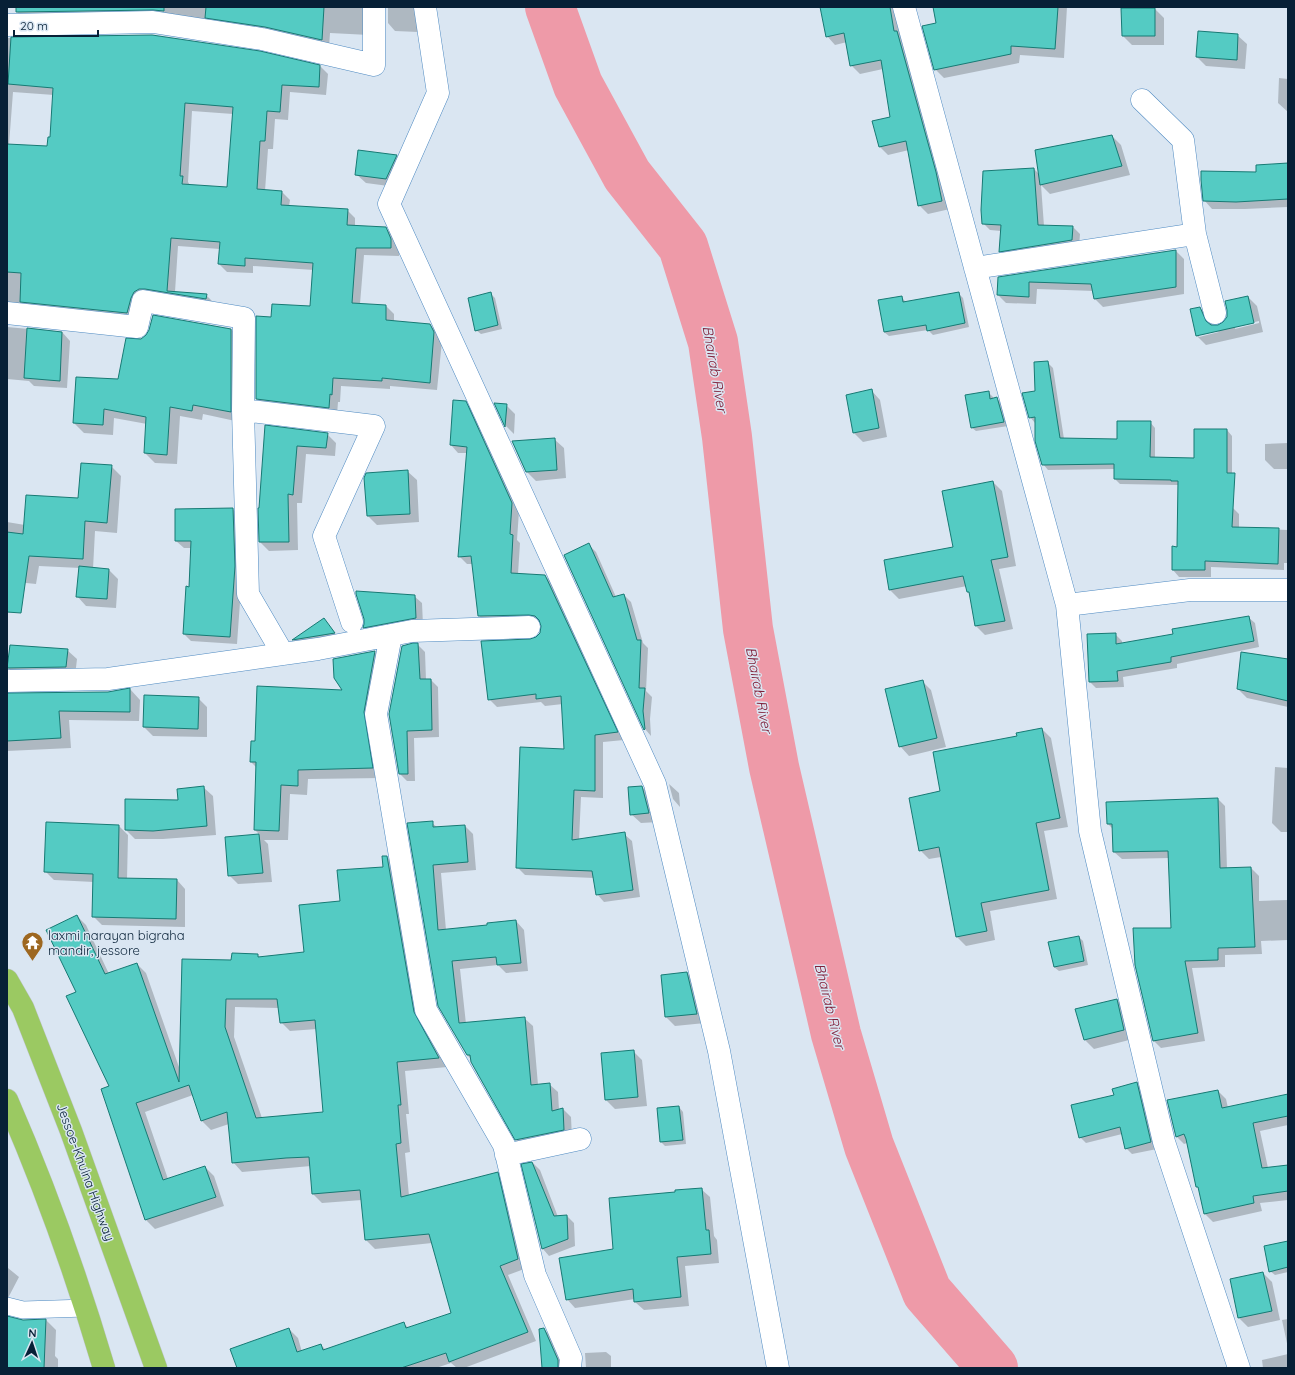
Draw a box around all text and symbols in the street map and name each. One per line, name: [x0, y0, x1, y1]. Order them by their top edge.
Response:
scale bar: [14, 12, 98, 38]
text: 20 m: [20, 18, 48, 33]
water label: Bhairab River: [699, 324, 732, 415]
water label: Bhairab River: [742, 645, 776, 736]
place label: laxmi narayan bigraha mandir, jessore: [48, 927, 185, 958]
temple icon: laxmi narayan bigraha mandir, jessore: [19, 929, 45, 962]
water label: Bhairab River: [811, 961, 850, 1052]
street label: Jessoe-Khulna Highway: [54, 1101, 118, 1243]
north arrow: [12, 1323, 52, 1363]
text: N: [28, 1326, 37, 1340]

